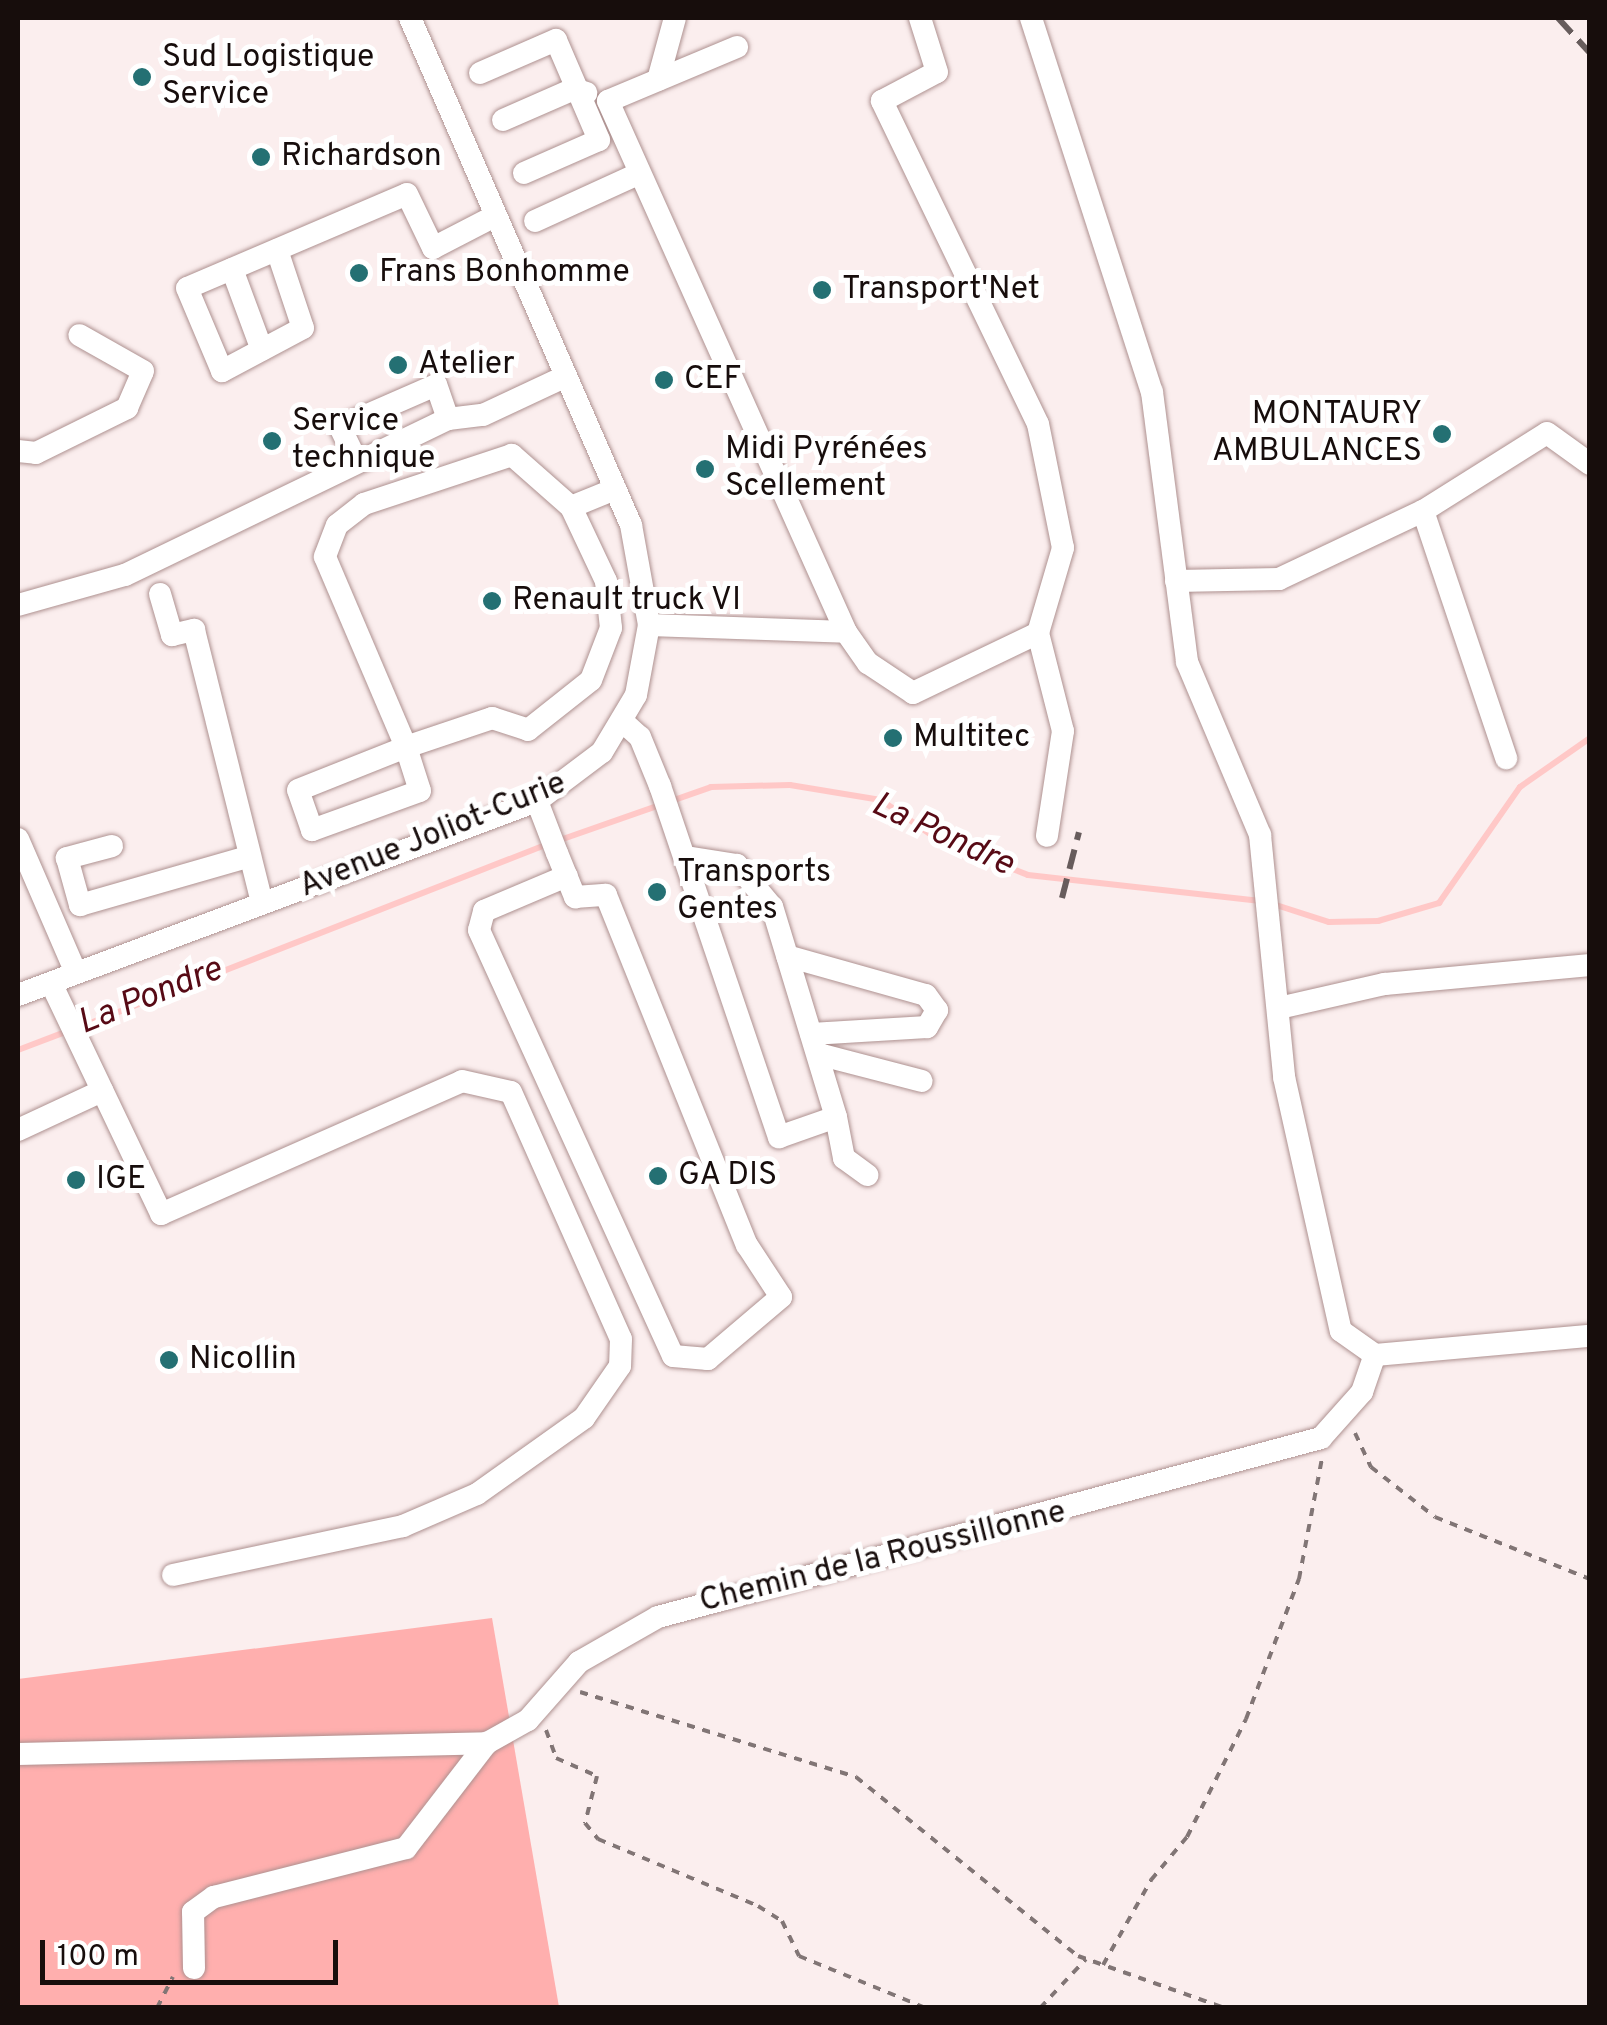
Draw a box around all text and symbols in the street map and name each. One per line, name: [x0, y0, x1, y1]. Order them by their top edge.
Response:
place label: Sud Logistique Service: [162, 40, 374, 115]
marker: Sud Logistique Service: [131, 66, 153, 88]
place label: Richardson: [281, 138, 442, 176]
marker: Richardson: [250, 146, 272, 168]
place label: Frans Bonhomme: [379, 254, 630, 292]
marker: Frans Bonhomme: [348, 262, 370, 284]
place label: Transport'Net: [842, 271, 1040, 309]
marker: Transport'Net: [811, 279, 833, 301]
place label: Atelier: [418, 346, 515, 384]
marker: Atelier: [387, 354, 409, 376]
place label: CEF: [684, 361, 741, 399]
marker: CEF: [653, 369, 675, 391]
place label: MONTAURY AMBULANCES: [1212, 397, 1422, 472]
place label: Service technique: [292, 404, 435, 479]
marker: MONTAURY AMBULANCES: [1431, 423, 1453, 445]
marker: Service technique: [261, 430, 283, 452]
place label: Midi Pyrénées Scellement: [725, 432, 927, 507]
marker: Midi Pyrénées Scellement: [694, 458, 716, 480]
place label: Renault truck VI: [512, 582, 742, 620]
marker: Renault truck VI: [481, 590, 503, 612]
place label: Multitec: [913, 719, 1030, 757]
marker: Multitec: [882, 727, 904, 749]
street label: Avenue Joliot-Curie: [294, 765, 572, 907]
water label: La Pondre: [864, 784, 1020, 886]
place label: Transports Gentes: [677, 855, 831, 930]
marker: Transports Gentes: [646, 881, 668, 903]
water label: La Pondre: [72, 949, 228, 1045]
place label: GA DIS: [678, 1157, 779, 1195]
place label: IGE: [96, 1161, 146, 1199]
marker: GA DIS: [647, 1165, 669, 1187]
marker: IGE: [65, 1169, 87, 1191]
place label: Nicollin: [189, 1341, 297, 1379]
marker: Nicollin: [158, 1349, 180, 1371]
street label: Chemin de la Roussillonne: [696, 1494, 1070, 1622]
scale bar: [45, 1920, 342, 1982]
text: 100 m: [57, 1939, 139, 1976]

